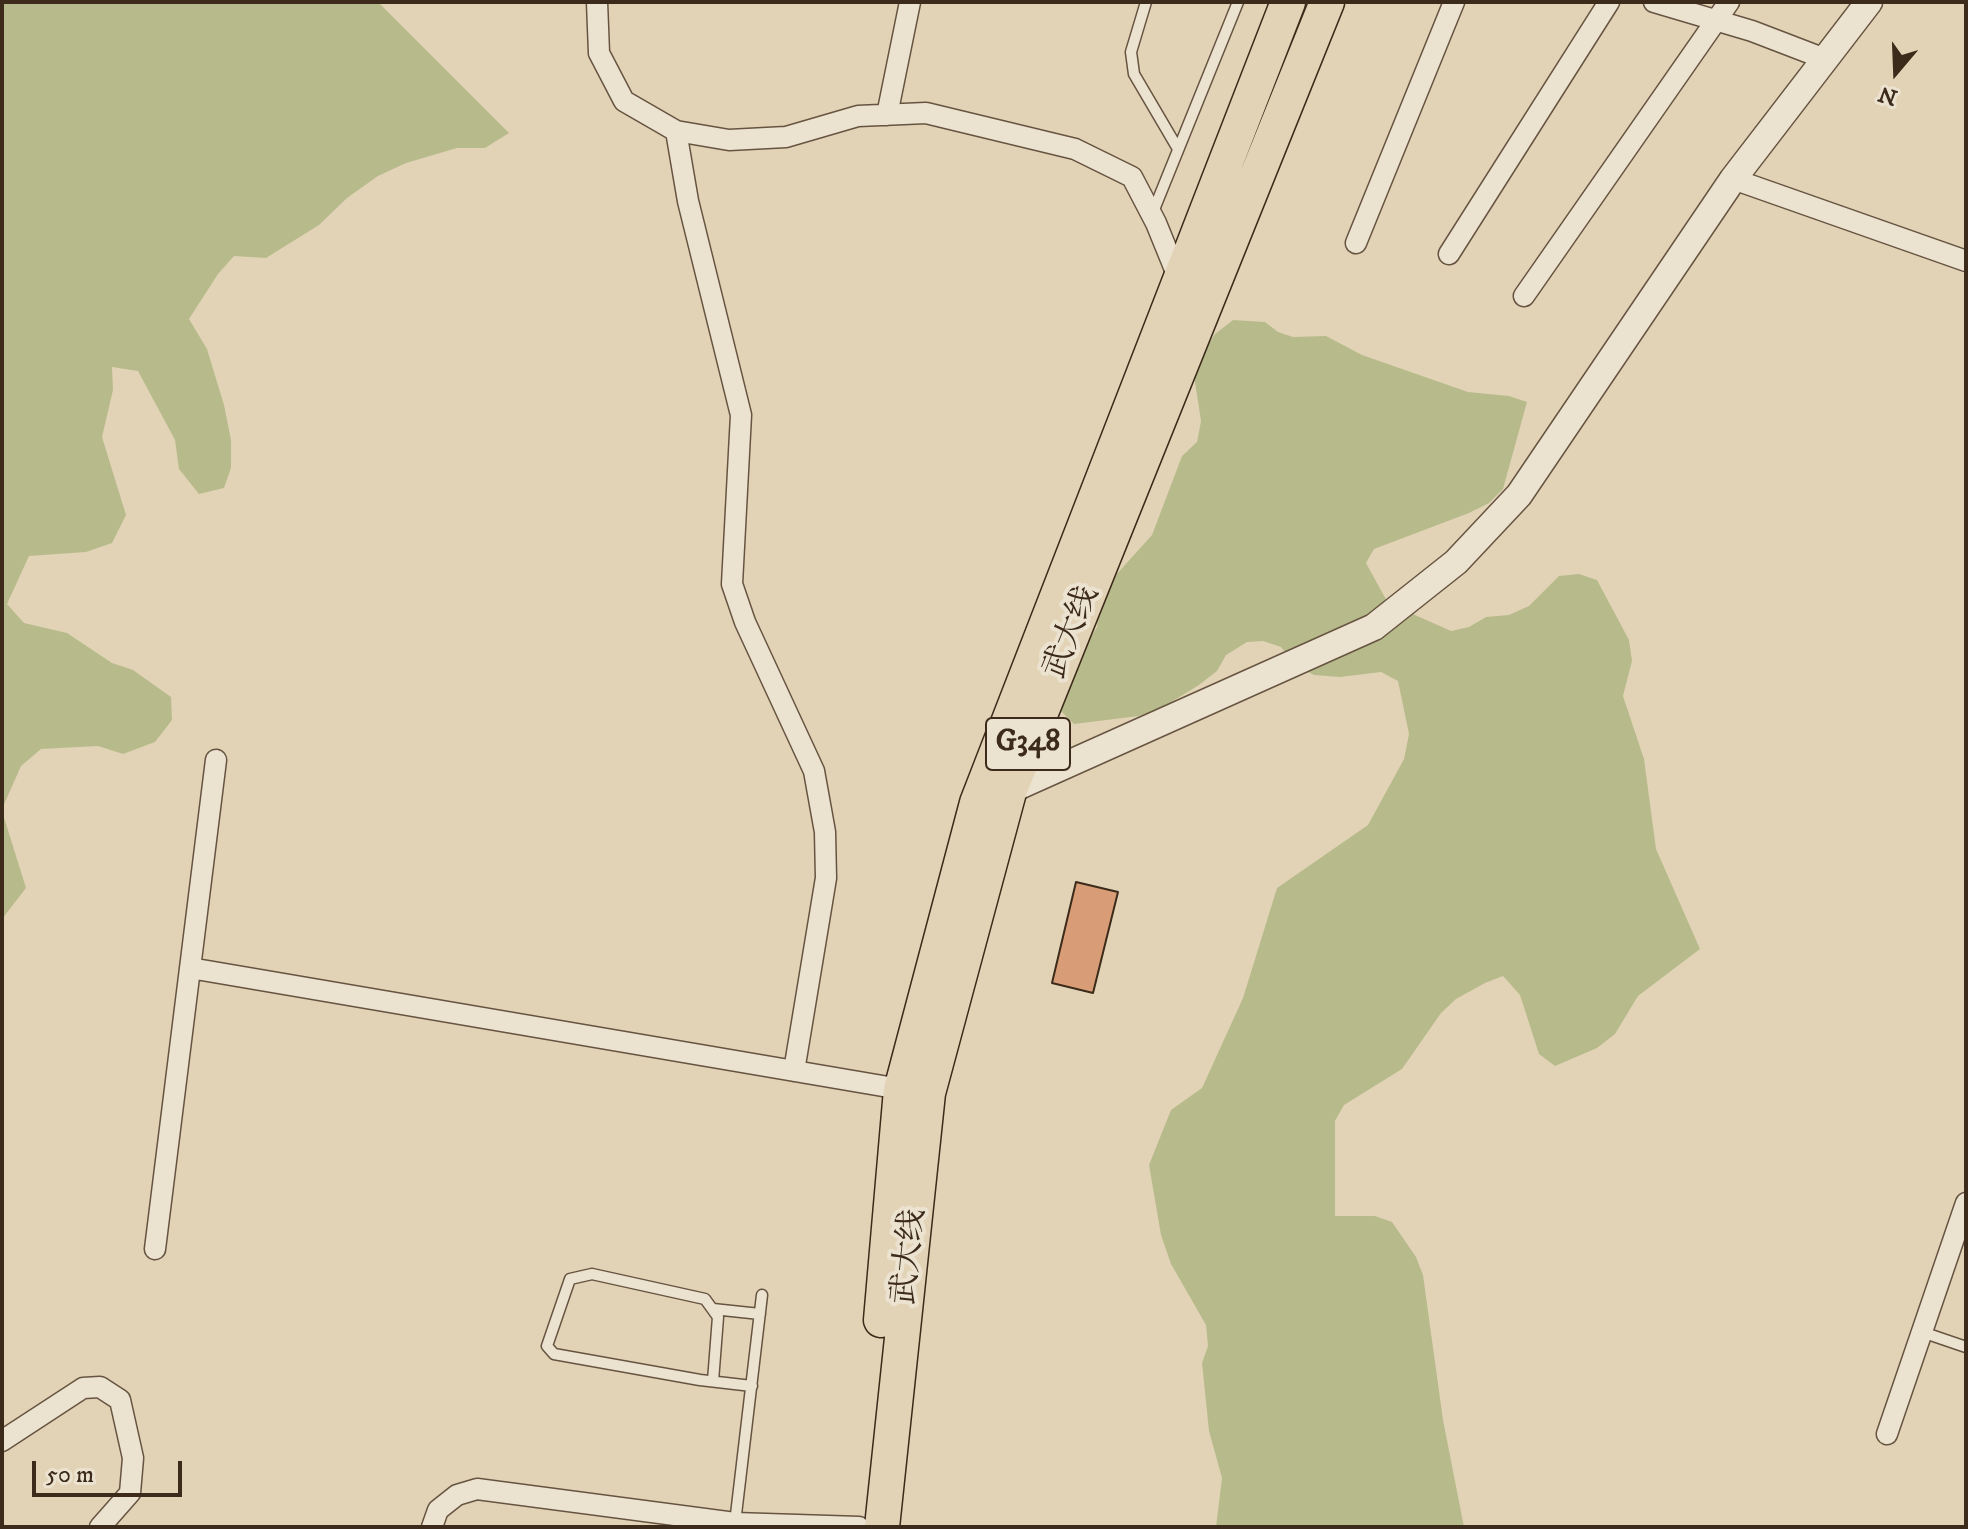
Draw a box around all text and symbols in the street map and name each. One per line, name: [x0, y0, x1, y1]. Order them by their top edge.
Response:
north arrow: [1856, 32, 1936, 112]
text: N: [1875, 79, 1901, 111]
street label: 武大线: [1037, 581, 1109, 685]
road number: G348: [986, 718, 1070, 770]
street label: 武大线: [887, 1207, 935, 1307]
scale bar: [36, 1445, 186, 1495]
text: 50 m: [46, 1460, 94, 1490]

